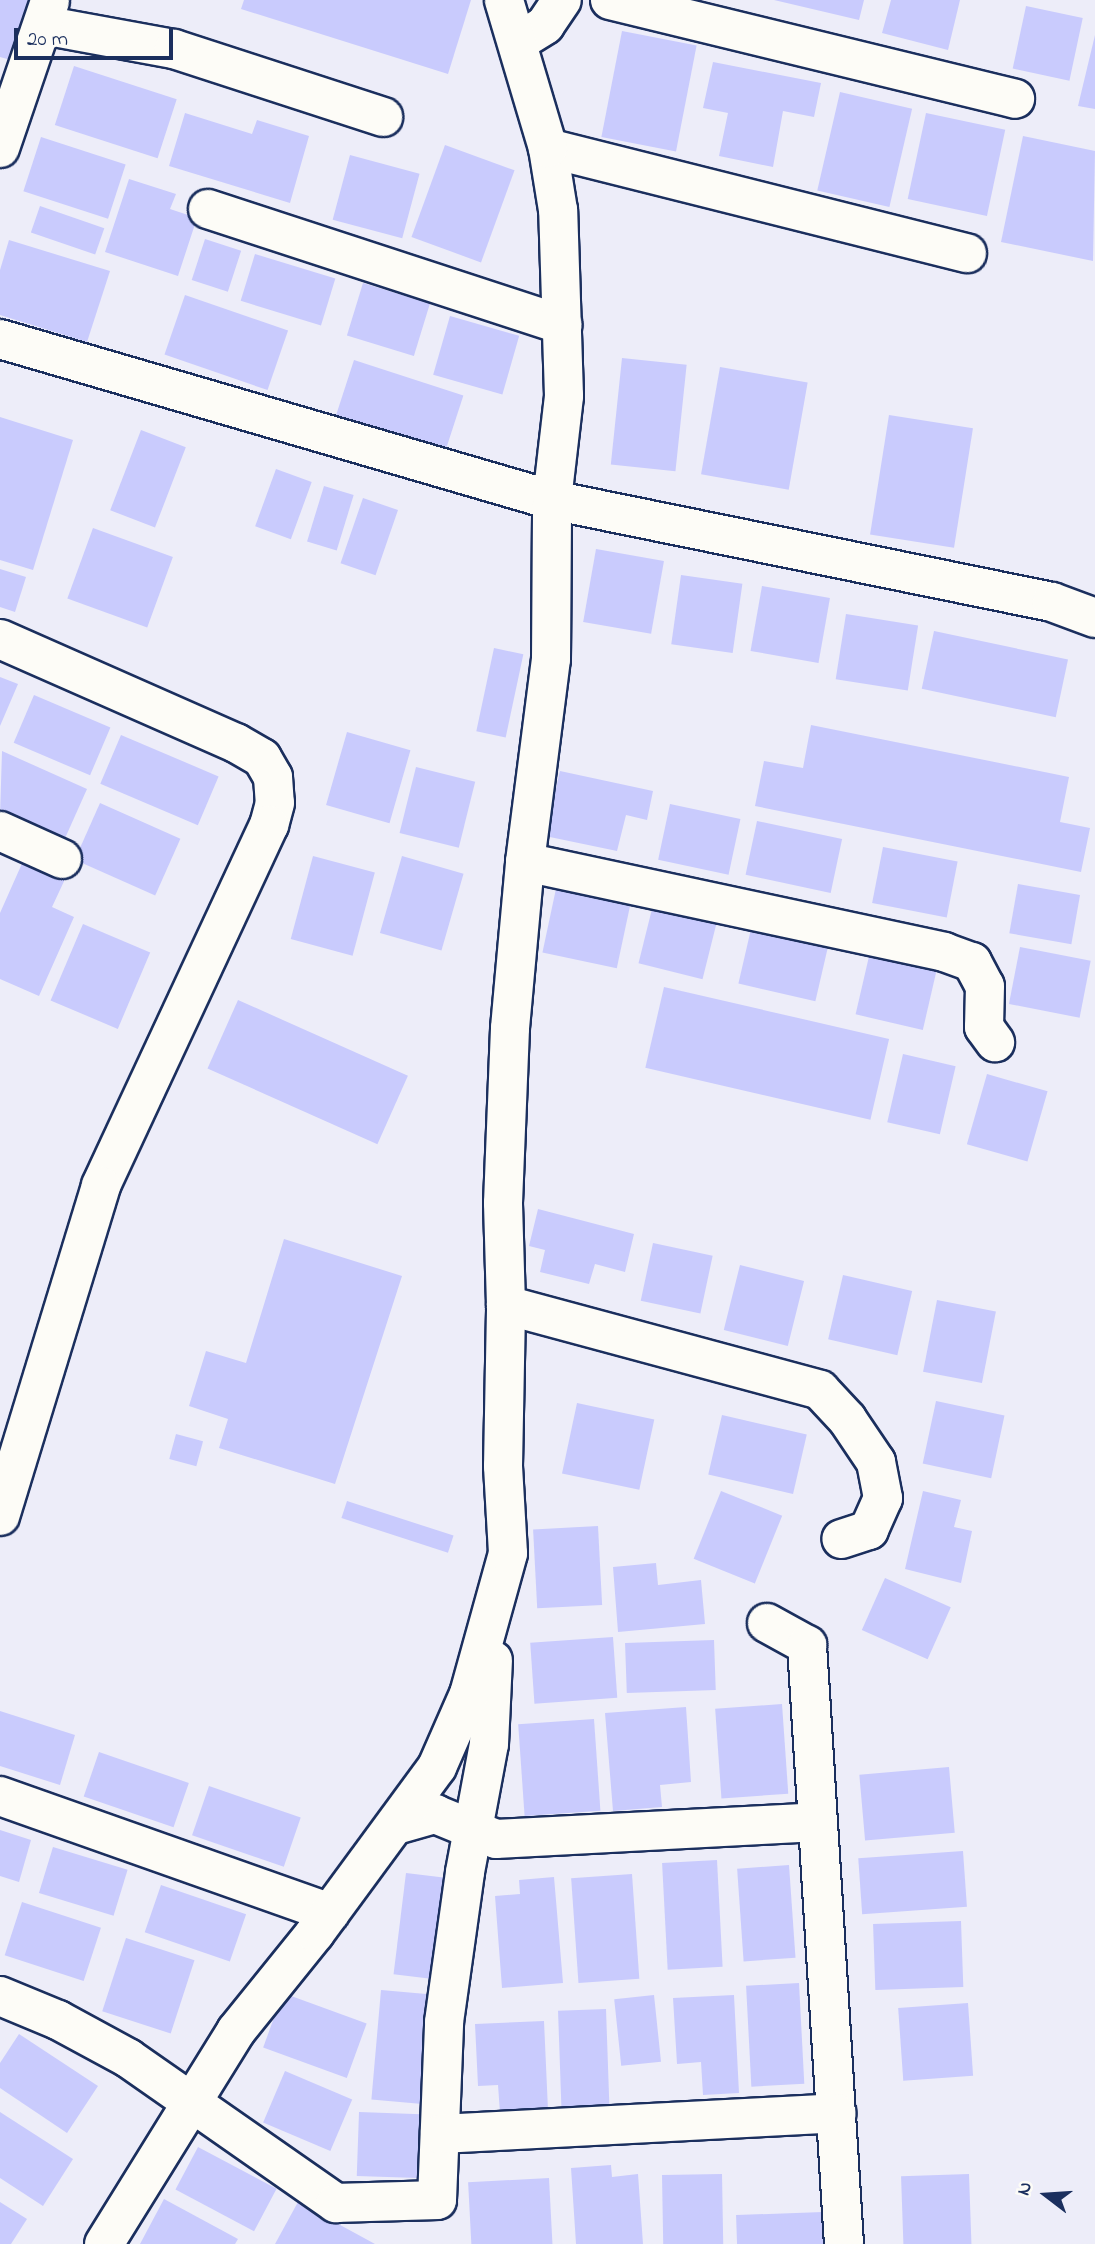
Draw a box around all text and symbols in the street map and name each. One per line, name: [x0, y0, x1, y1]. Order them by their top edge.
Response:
scale bar: [18, 14, 177, 58]
text: 20 m: [27, 25, 68, 55]
north arrow: [1011, 2160, 1081, 2230]
text: N: [1011, 2179, 1040, 2199]

